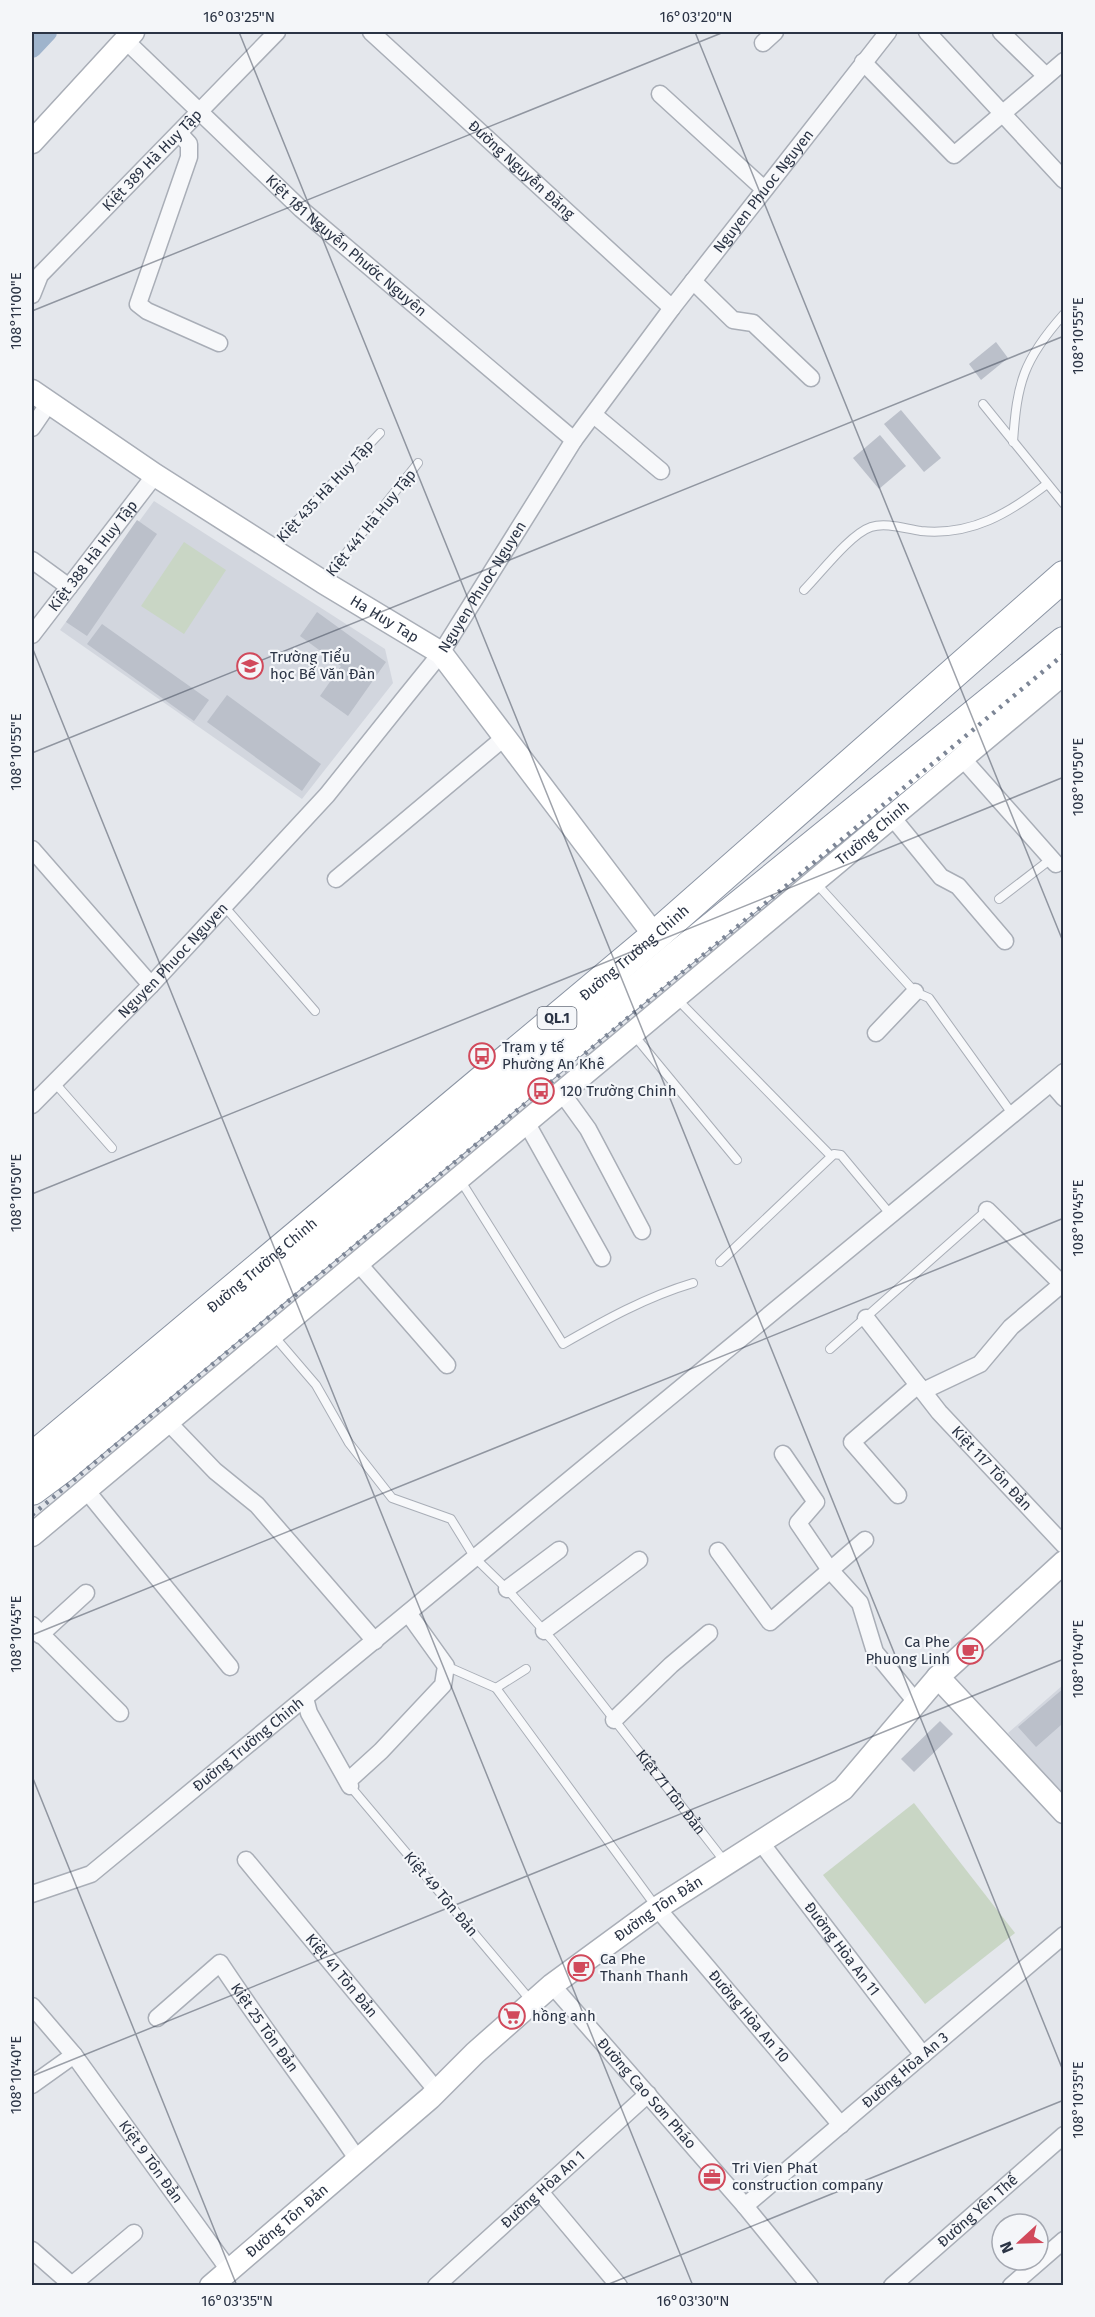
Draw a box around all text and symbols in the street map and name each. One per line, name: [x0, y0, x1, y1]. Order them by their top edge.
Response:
text: 16°03'25"N: [203, 8, 275, 26]
text: 16°03'20"N: [659, 8, 733, 26]
street label: Kiệt 389 Hà Huy Tập: [99, 106, 206, 215]
street label: Đường Nguyễn Đăng: [465, 117, 578, 223]
street label: Nguyen Phuoc Nguyen: [710, 126, 817, 256]
street label: Kiệt 181 Nguyễn Phước Nguyên: [262, 171, 430, 320]
text: 108°11'00"E: [7, 272, 25, 350]
text: 108°10'55"E: [1069, 297, 1087, 375]
street label: Kiệt 435 Hà Huy Tập: [273, 436, 377, 546]
street label: Kiệt 441 Hà Huy Tập: [322, 466, 420, 580]
street label: Kiệt 388 Hà Huy Tập: [45, 497, 141, 615]
street label: Nguyen Phuoc Nguyen: [434, 518, 530, 656]
street label: Ha Huy Tap: [347, 592, 422, 647]
place label: Trường Tiểu học Bế Văn Đàn: [270, 648, 375, 683]
school or university icon: Trường Tiểu học Bế Văn Đàn: [235, 651, 265, 681]
text: 108°10'55"E: [7, 713, 25, 791]
text: 108°10'50"E: [1069, 738, 1087, 816]
street label: Trường Chinh: [832, 797, 913, 869]
street label: Nguyen Phuoc Nguyen: [114, 899, 232, 1022]
street label: Đường Trường Chinh: [576, 901, 693, 1005]
road number: QL.1: [538, 1007, 576, 1029]
place label: Trạm y tế Phường An Khê: [502, 1038, 605, 1073]
bus stop icon: Trạm y tế Phường An Khê: [467, 1041, 497, 1071]
bus stop icon: 120 Trường Chinh: [526, 1076, 556, 1106]
place label: 120 Trường Chinh: [560, 1082, 676, 1100]
text: 108°10'50"E: [7, 1154, 25, 1232]
text: 108°10'45"E: [1069, 1179, 1087, 1257]
street label: Đường Trường Chinh: [203, 1214, 321, 1317]
street label: Kiệt 117 Tôn Đản: [948, 1422, 1036, 1514]
text: 108°10'45"E: [7, 1595, 25, 1673]
text: 108°10'40"E: [1069, 1620, 1087, 1698]
place label: Ca Phe Phuong Linh: [865, 1633, 950, 1668]
cafe icon: Ca Phe Phuong Linh: [955, 1636, 985, 1666]
street label: Đường Trường Chinh: [189, 1693, 307, 1795]
street label: Kiệt 71 Tôn Đản: [632, 1746, 709, 1838]
street label: Kiệt 49 Tôn Đản: [400, 1848, 482, 1940]
street label: Đường Tôn Đản: [611, 1872, 706, 1945]
street label: Đường Hòa An 11: [801, 1898, 884, 1999]
street label: Kiệt 41 Tôn Đản: [302, 1930, 381, 2021]
place label: Ca Phe Thanh Thanh: [600, 1950, 689, 1985]
cafe icon: Ca Phe Thanh Thanh: [566, 1953, 596, 1983]
street label: Đường Hòa An 10: [705, 1966, 793, 2066]
street label: Kiệt 25 Tôn Đản: [227, 1980, 302, 2075]
supermarket icon: hồng anh: [497, 2001, 527, 2031]
place label: hồng anh: [532, 2007, 596, 2025]
street label: Đường Hòa An 3: [858, 2028, 952, 2112]
street label: Đường Cao Sơn Pháo: [593, 2034, 700, 2153]
text: 108°10'40"E: [7, 2036, 25, 2114]
text: 108°10'35"E: [1069, 2061, 1087, 2139]
street label: Kiệt 9 Tôn Đản: [115, 2117, 187, 2207]
street label: Đường Hòa An 1: [497, 2147, 588, 2232]
place label: Tri Vien Phat construction company: [732, 2159, 884, 2194]
office icon: Tri Vien Phat construction company: [697, 2162, 727, 2192]
street label: Đường Yên Thế: [934, 2170, 1022, 2251]
street label: Đường Tôn Đản: [242, 2180, 332, 2261]
north arrow: [990, 2212, 1050, 2272]
text: N: [996, 2239, 1017, 2256]
text: 16°03'35"N: [201, 2292, 273, 2310]
text: 16°03'30"N: [656, 2292, 730, 2310]

